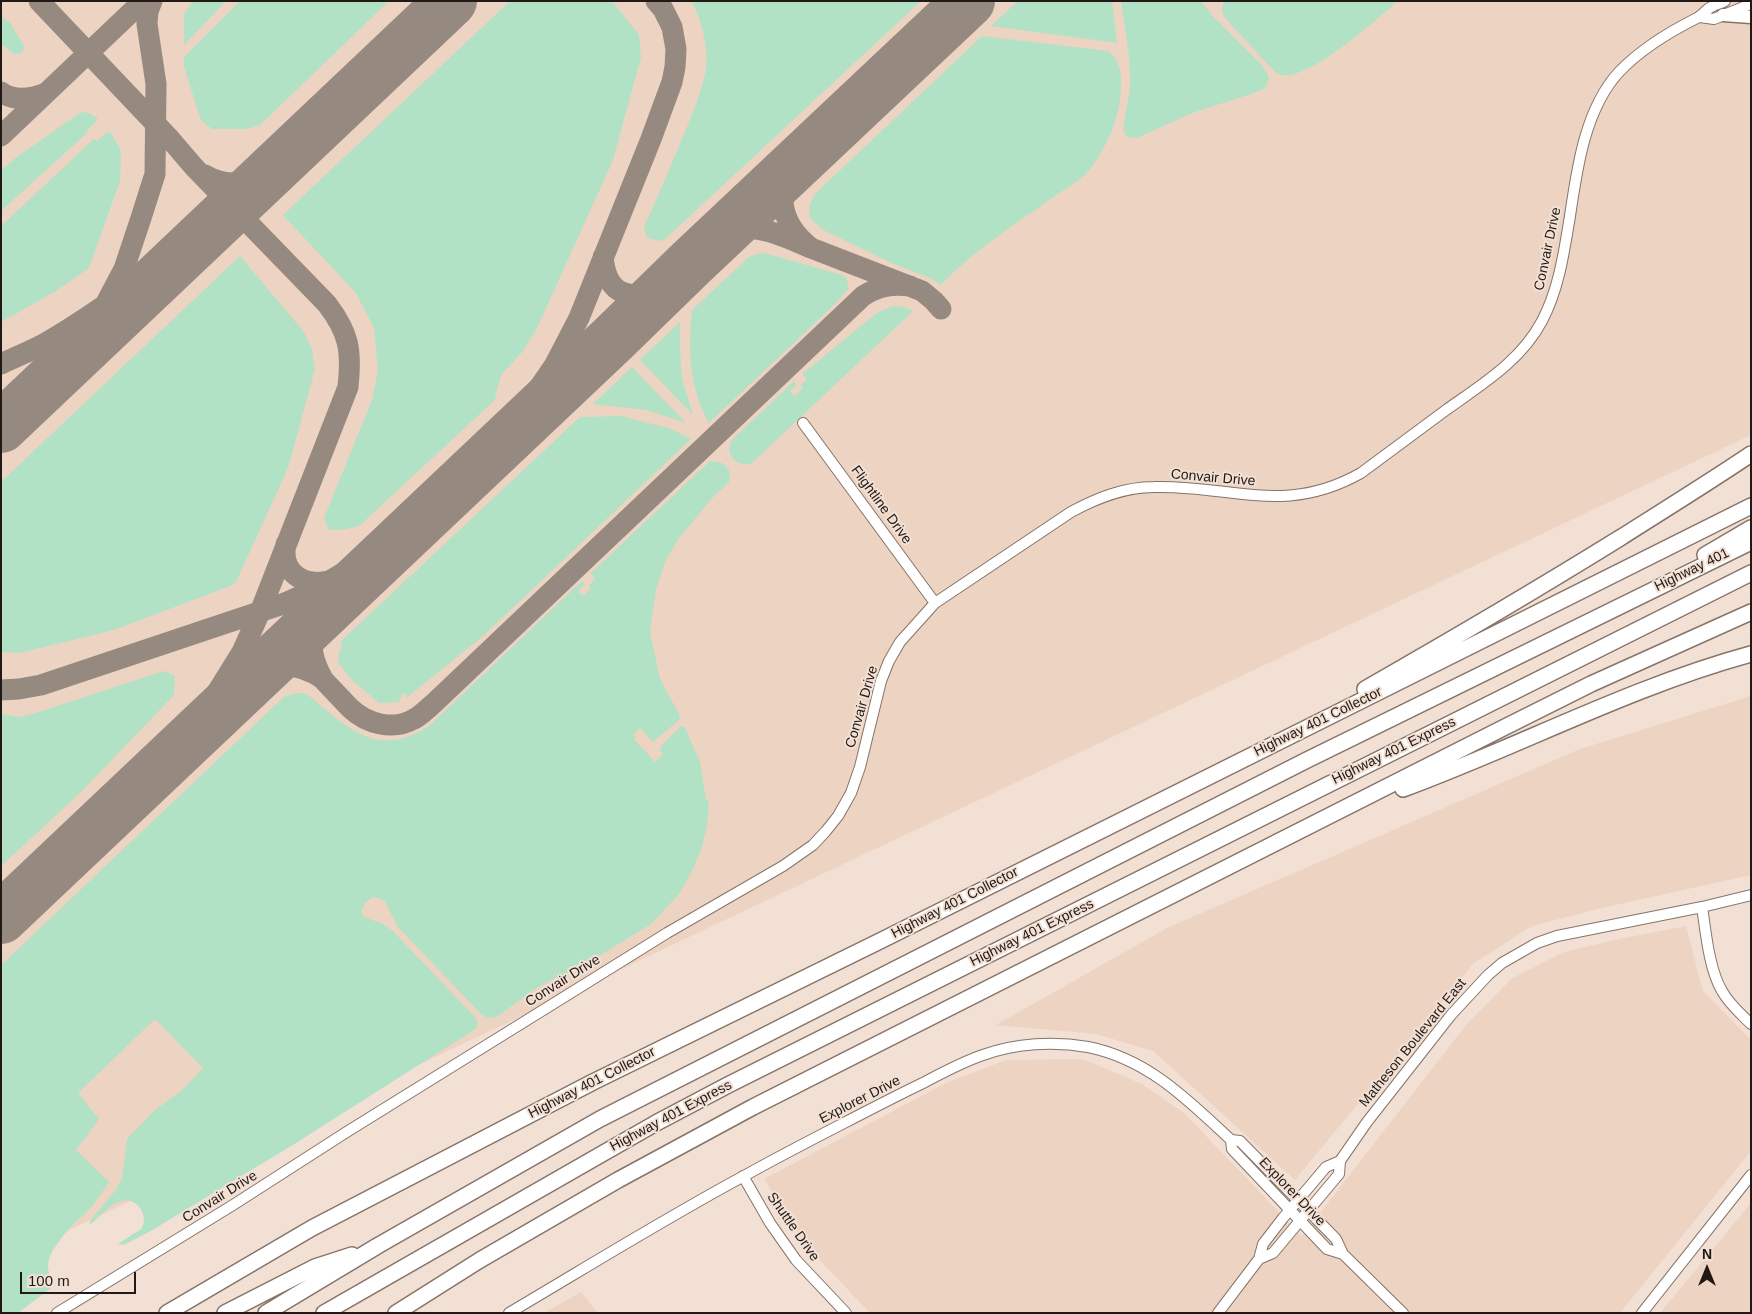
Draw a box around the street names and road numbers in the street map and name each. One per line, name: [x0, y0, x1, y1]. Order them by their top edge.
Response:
street label: Convair Drive: [1531, 206, 1565, 292]
street label: Flightline Drive: [847, 463, 915, 547]
street label: Convair Drive: [1170, 466, 1256, 490]
street label: Highway 401: [1652, 545, 1732, 595]
street label: Convair Drive: [842, 664, 882, 750]
street label: Highway 401 Collector: [1251, 684, 1385, 760]
street label: Highway 401 Express: [1329, 714, 1459, 788]
street label: Highway 401 Collector: [889, 864, 1021, 942]
street label: Highway 401 Express: [967, 896, 1097, 970]
street label: Convair Drive: [523, 951, 603, 1011]
street label: Matheson Boulevard East: [1356, 975, 1470, 1111]
street label: Highway 401 Collector: [526, 1044, 658, 1122]
street label: Explorer Drive: [817, 1072, 903, 1128]
street label: Highway 401 Express: [607, 1077, 735, 1155]
street label: Explorer Drive: [1255, 1154, 1329, 1230]
street label: Convair Drive: [180, 1167, 260, 1227]
street label: Shuttle Drive: [763, 1189, 823, 1265]

